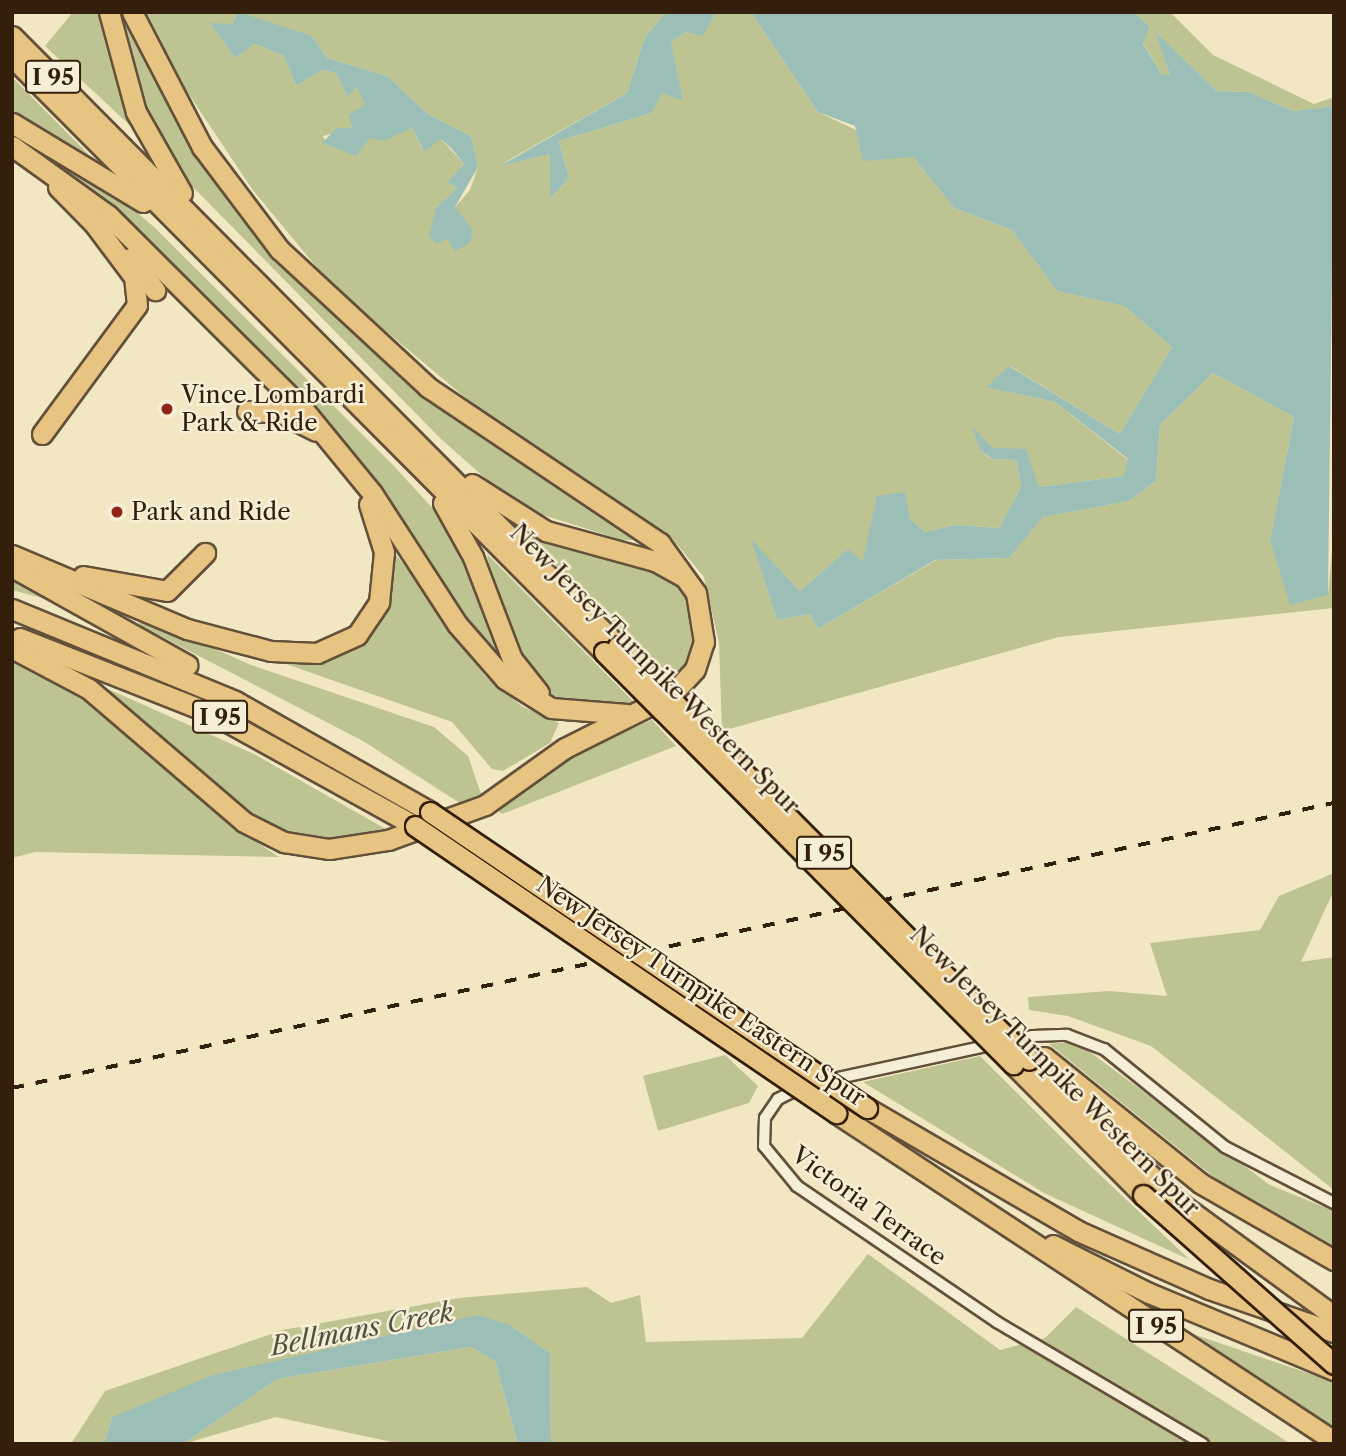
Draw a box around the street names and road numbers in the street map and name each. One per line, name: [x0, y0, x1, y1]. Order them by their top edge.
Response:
road number: I 95: [25, 58, 81, 96]
street label: New Jersey Turnpike Western Spur: [503, 517, 807, 821]
road number: I 95: [192, 698, 248, 736]
road number: I 95: [796, 834, 852, 873]
street label: New Jersey Turnpike Eastern Spur: [530, 869, 872, 1113]
street label: New Jersey Turnpike Western Spur: [903, 919, 1207, 1223]
street label: Victoria Terrace: [786, 1140, 952, 1272]
road number: I 95: [1128, 1306, 1184, 1345]

